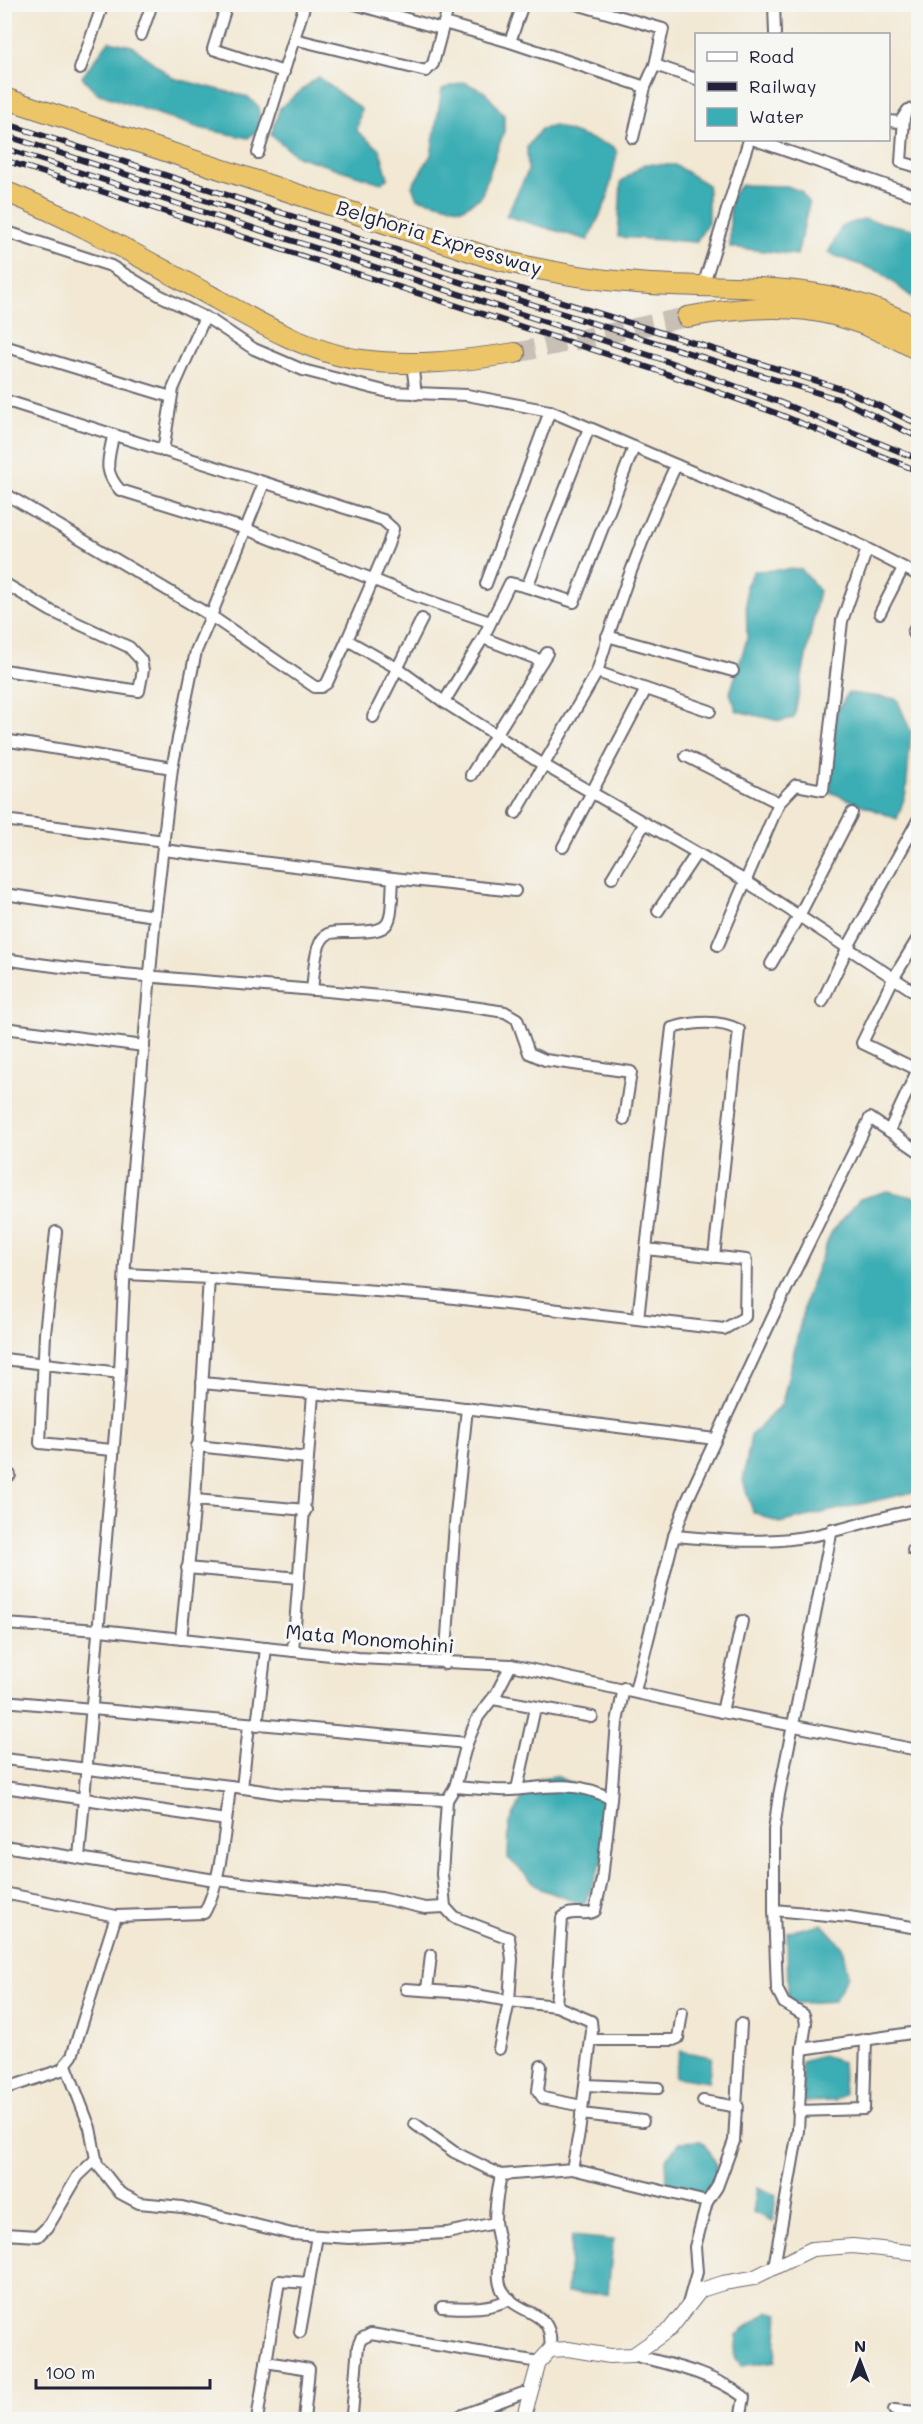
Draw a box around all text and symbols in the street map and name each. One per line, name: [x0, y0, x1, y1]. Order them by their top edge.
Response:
legend: [695, 33, 890, 141]
text: Road: [749, 44, 794, 68]
text: Railway: [749, 74, 816, 98]
text: Water: [749, 104, 804, 128]
street label: Belghoria Expressway: [333, 193, 545, 281]
street label: Mata Monomohini: [285, 1618, 455, 1658]
north arrow: [830, 2331, 890, 2391]
text: N: [854, 2335, 866, 2356]
scale bar: [36, 2352, 210, 2390]
text: 100 m: [45, 2360, 95, 2384]

